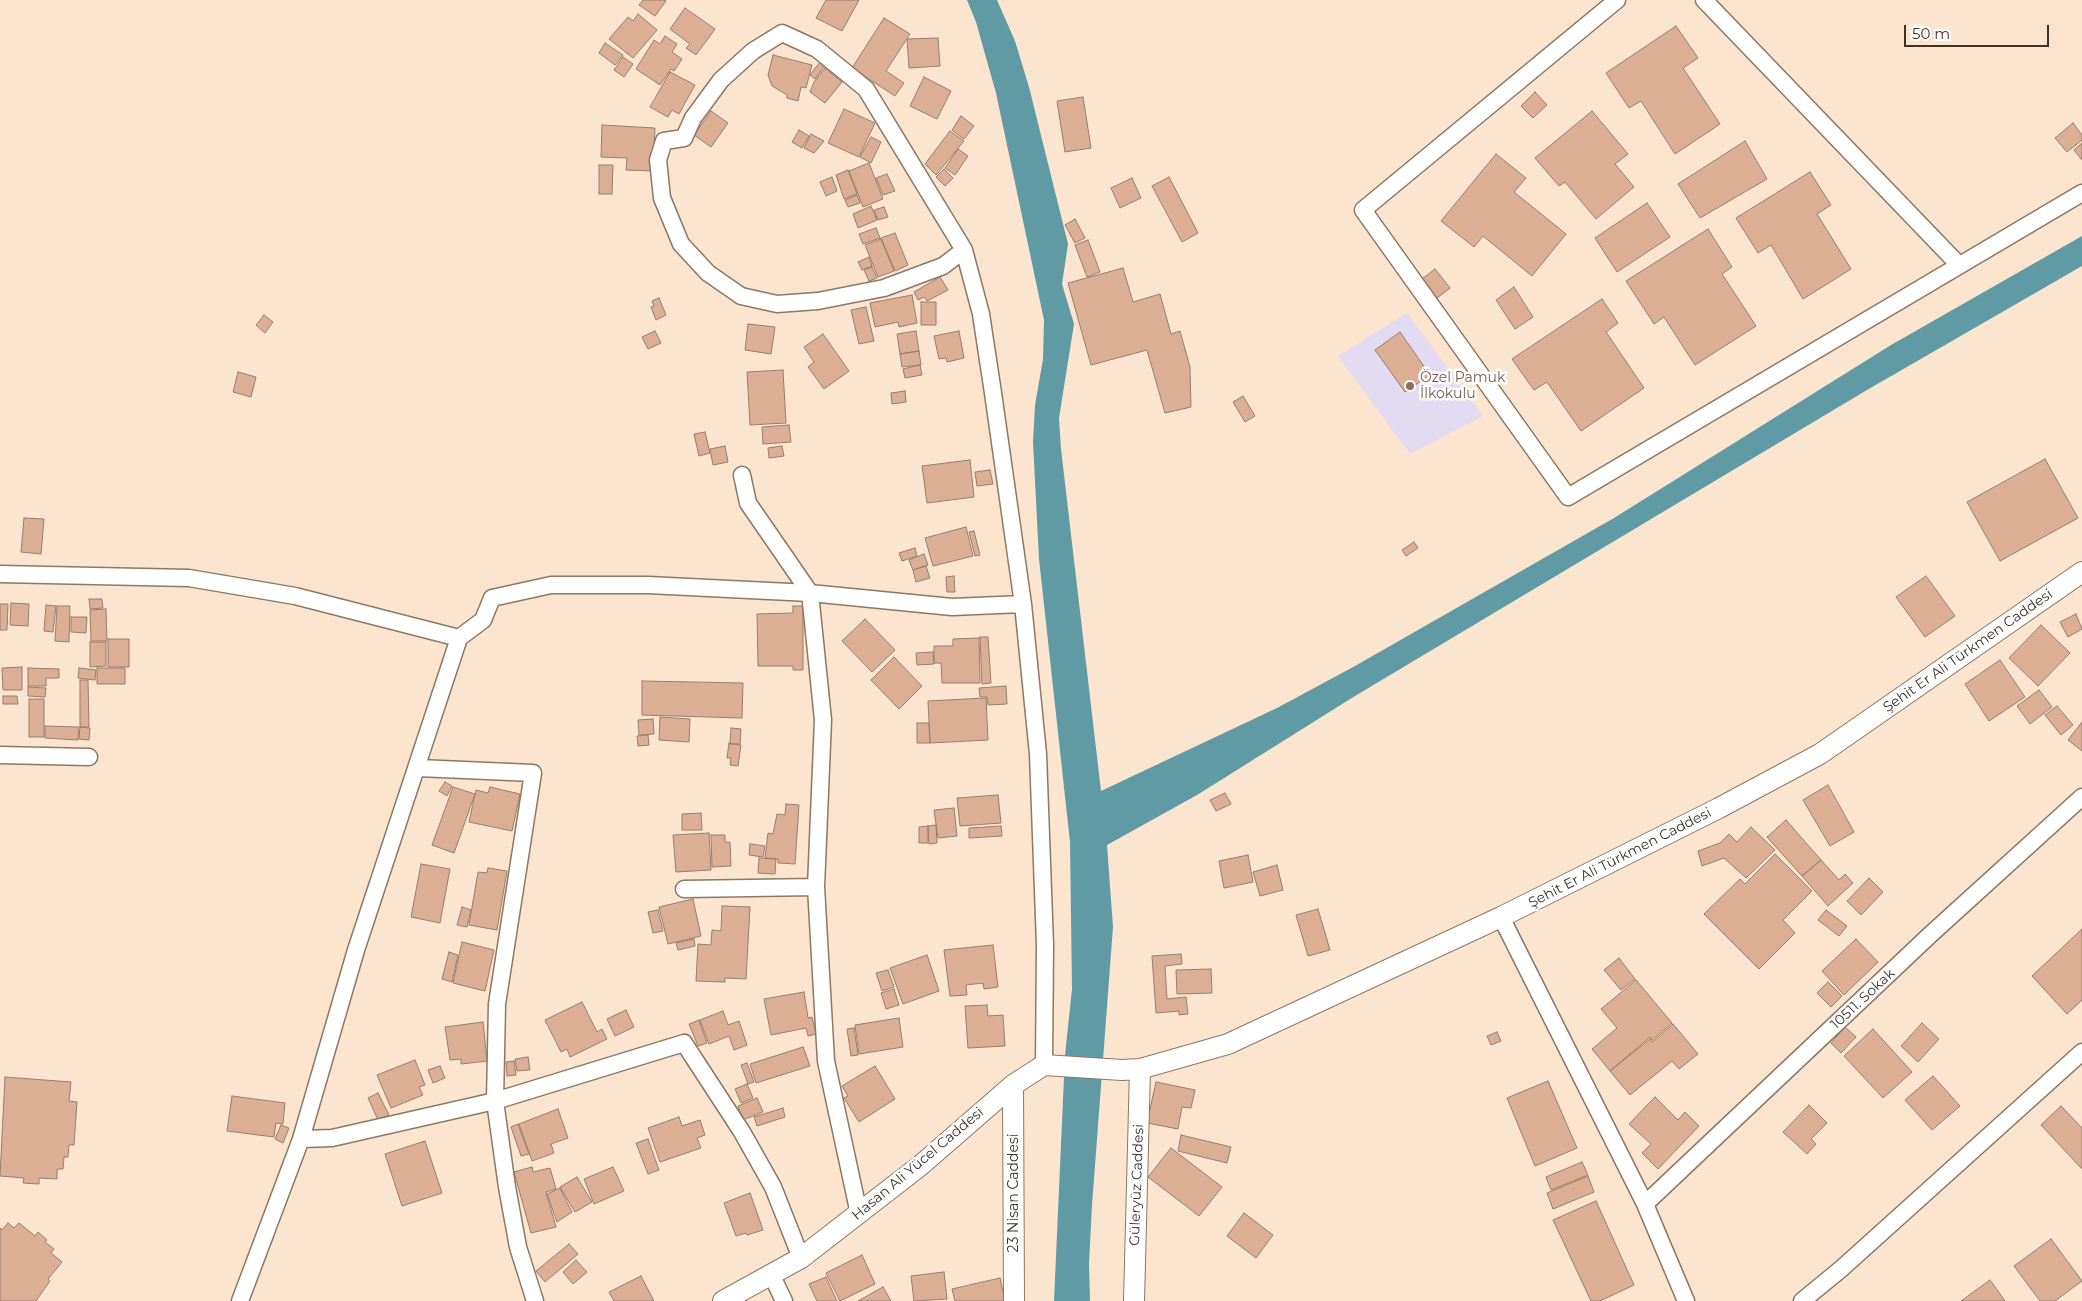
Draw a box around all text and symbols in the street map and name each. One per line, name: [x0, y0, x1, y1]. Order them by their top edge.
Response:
scale bar: [1907, 15, 2052, 47]
text: 50 m: [1912, 24, 1950, 43]
place label: Özel Pamuk İlkokulu: [1420, 370, 1505, 402]
marker: Özel Pamuk İlkokulu: [1404, 380, 1416, 392]
street label: Şehit Er Ali Türkmen Caddesi: [1880, 586, 2056, 716]
street label: Şehit Er Ali Türkmen Caddesi: [1526, 804, 1714, 912]
street label: 10511. Sokak: [1828, 965, 1898, 1033]
street label: Hasan Ali Yücel Caddesi: [849, 1104, 987, 1224]
street label: Güleryüz Caddesi: [1126, 1124, 1148, 1246]
street label: 23 Nisan Caddesi: [1006, 1133, 1022, 1253]

